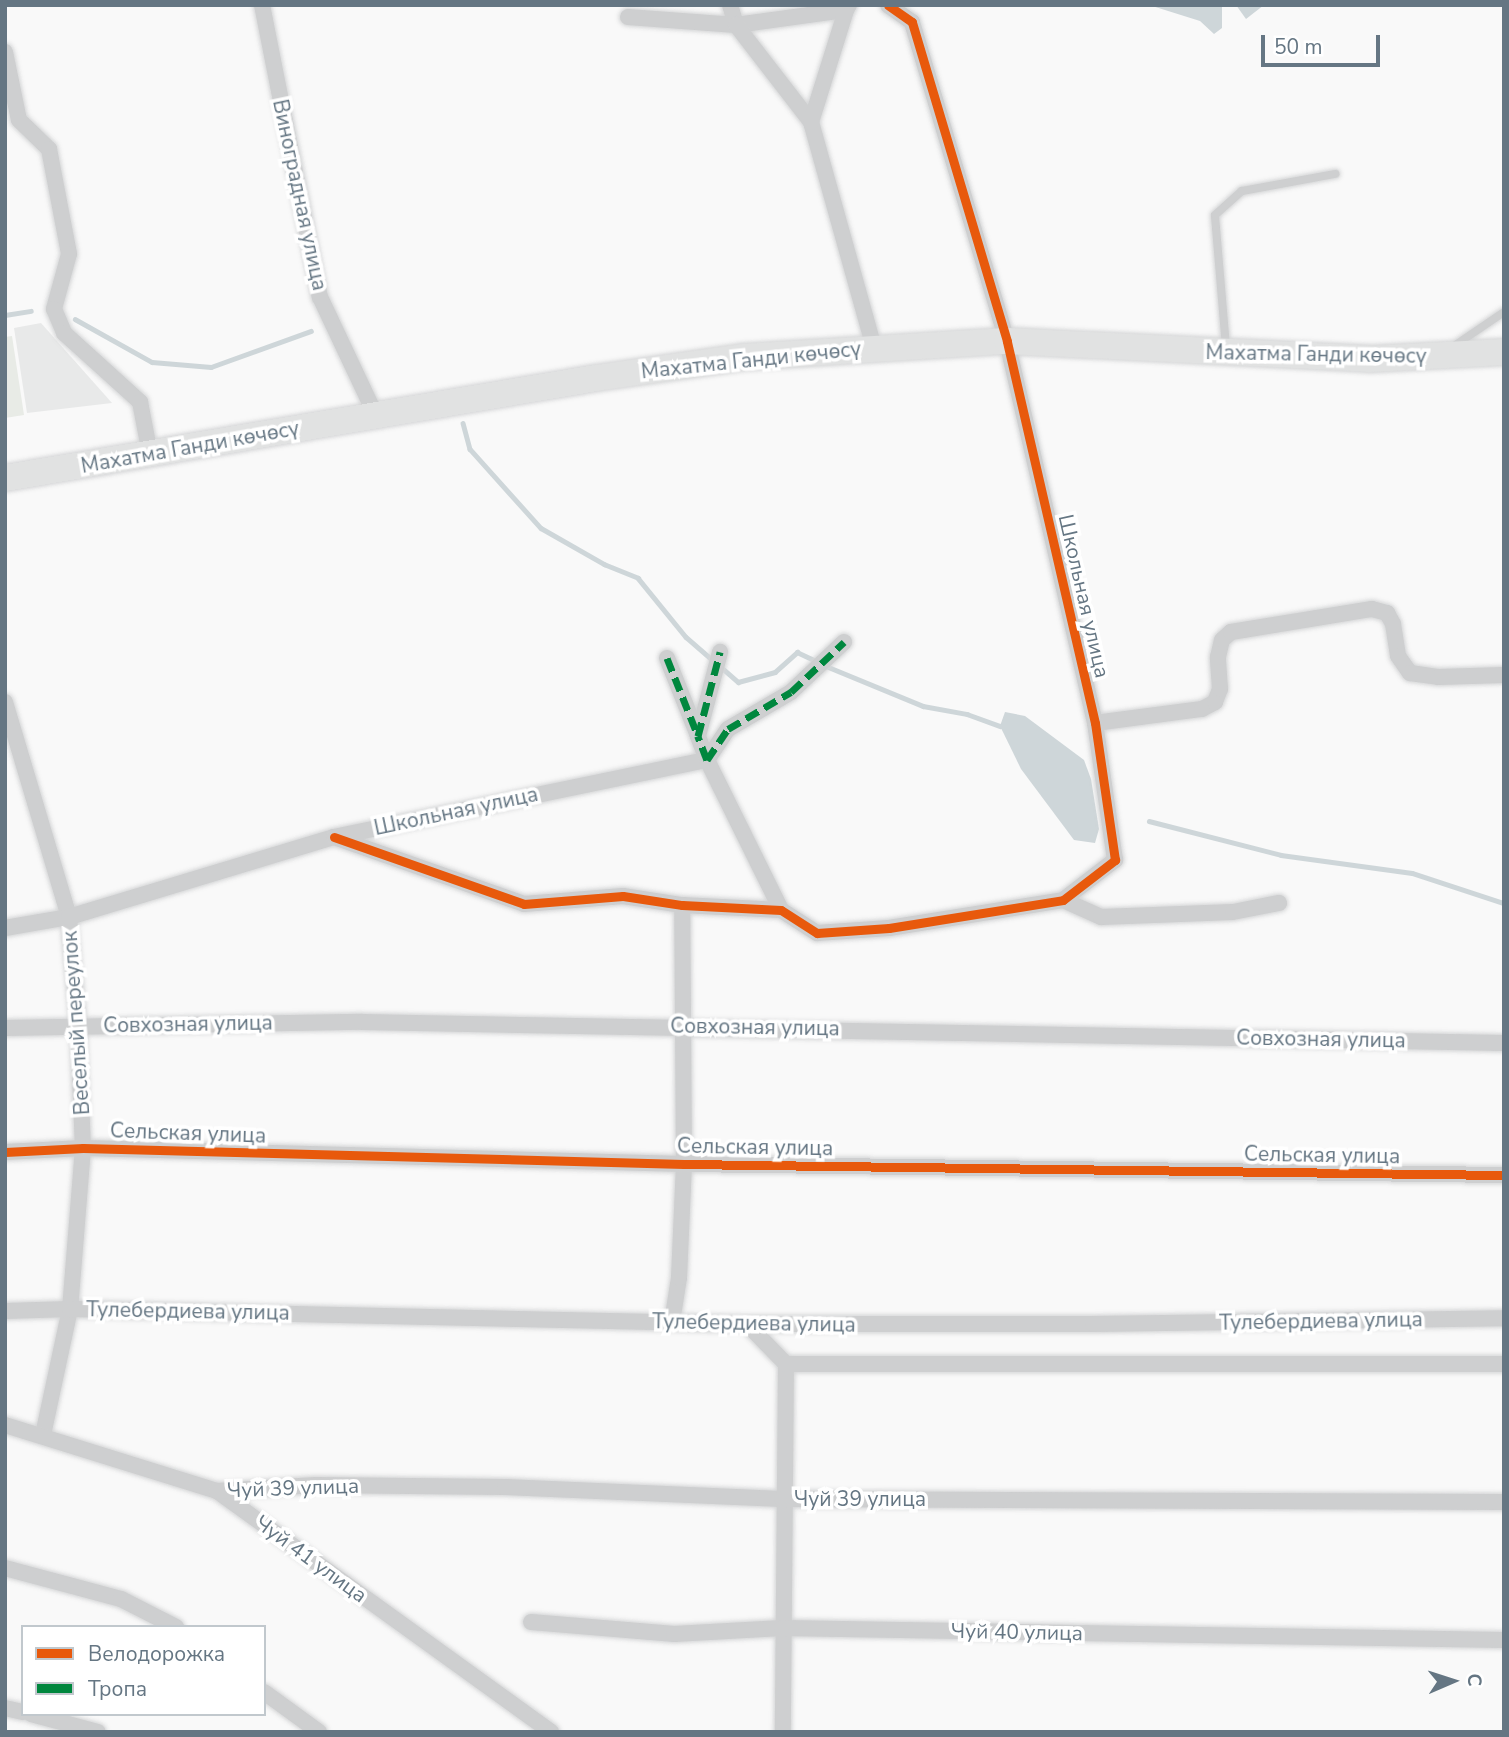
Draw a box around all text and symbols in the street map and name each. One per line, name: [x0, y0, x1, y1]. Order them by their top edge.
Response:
scale bar: [1264, 21, 1383, 65]
text: 50 m: [1274, 33, 1323, 61]
street label: Виноградная улица: [267, 97, 333, 293]
street label: Махатма Ганди көчөсү: [640, 336, 862, 384]
street label: Махатма Ганди көчөсү: [1205, 339, 1427, 369]
street label: Махатма Ганди көчөсү: [79, 415, 301, 479]
street label: Школьная улица: [1053, 512, 1115, 680]
street label: Школьная улица: [372, 781, 540, 841]
street label: Веселый переулок: [57, 930, 95, 1116]
street label: Совхозная улица: [103, 1010, 273, 1038]
street label: Совхозная улица: [670, 1013, 840, 1041]
street label: Совхозная улица: [1236, 1025, 1406, 1053]
street label: Сельская улица: [109, 1118, 267, 1148]
street label: Сельская улица: [677, 1133, 833, 1161]
street label: Сельская улица: [1244, 1141, 1400, 1169]
street label: Тулебердиева улица: [86, 1297, 290, 1325]
street label: Тулебердиева улица: [1219, 1307, 1423, 1335]
street label: Тулебердиева улица: [652, 1309, 856, 1337]
street label: Чуй 39 улица: [227, 1473, 359, 1503]
street label: Чуй 39 улица: [794, 1486, 926, 1512]
street label: Чуй 41 улица: [250, 1510, 372, 1608]
street label: Чуй 40 улица: [951, 1618, 1083, 1646]
legend: [21, 1625, 266, 1716]
text: Велодорожка: [88, 1640, 225, 1668]
north arrow: [1418, 1646, 1488, 1716]
text: С: [1461, 1673, 1487, 1687]
text: Тропа: [88, 1675, 147, 1703]

